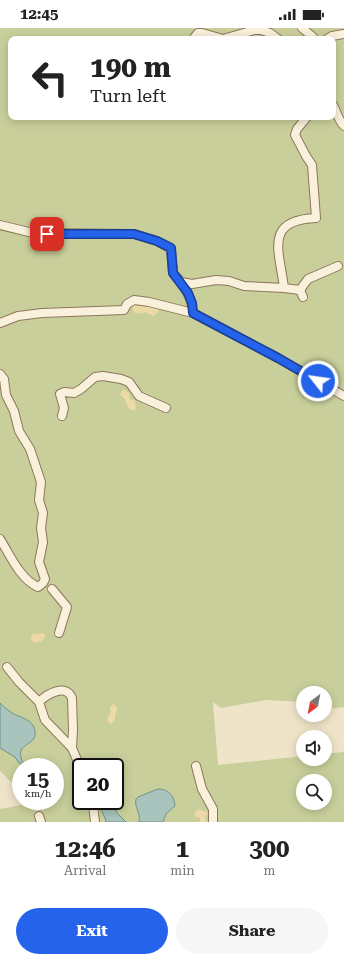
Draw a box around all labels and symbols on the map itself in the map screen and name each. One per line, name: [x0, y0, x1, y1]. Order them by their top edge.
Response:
pin: [30, 217, 64, 251]
position arrow: [297, 360, 339, 402]
north arrow: [296, 686, 332, 722]
speed limit sign: 20: [72, 758, 124, 810]

